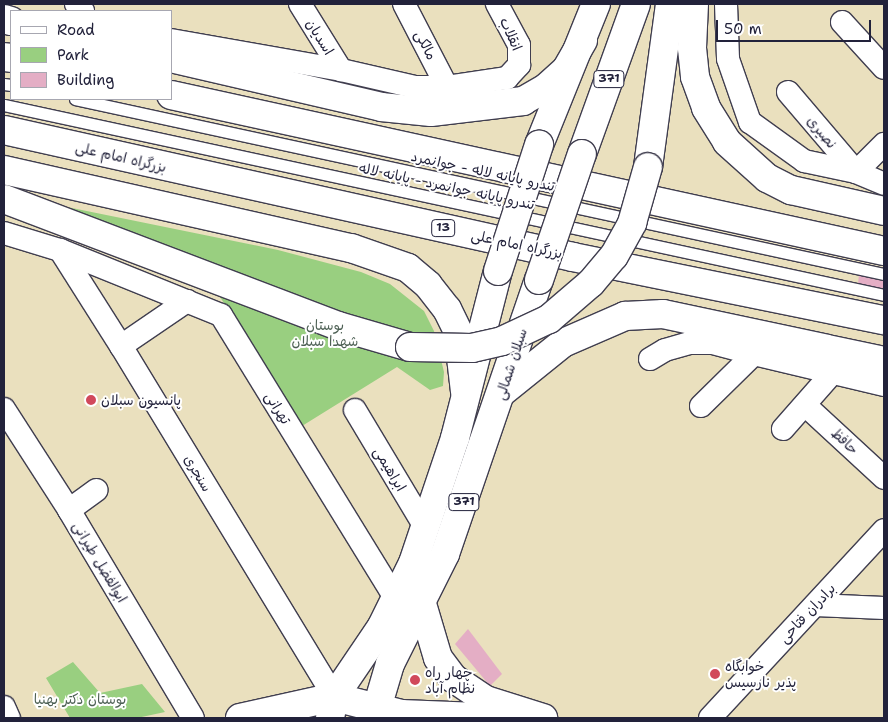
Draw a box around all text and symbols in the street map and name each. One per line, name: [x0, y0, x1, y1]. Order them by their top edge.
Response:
legend: [10, 10, 172, 100]
scale bar: [718, 10, 873, 42]
street label: انقلاب: [496, 15, 526, 53]
street label: اسدیان: [303, 16, 337, 58]
text: 50 m: [724, 19, 762, 39]
text: Road: [57, 20, 95, 40]
street label: مالکی: [412, 27, 440, 63]
text: Park: [57, 45, 89, 65]
text: Building: [57, 70, 114, 90]
road number: 371: [593, 70, 625, 88]
street label: نصیری: [804, 112, 840, 152]
street label: بزرگراه امام علی: [74, 138, 168, 176]
street label: تندرو پایانه لاله - جوانمرد: [409, 148, 557, 194]
street label: تندرو پایانه جوانمرد - پایانه لاله: [358, 159, 536, 213]
road number: 13: [430, 218, 456, 238]
street label: بزرگراه امام علی: [470, 226, 564, 262]
park label: بوستان شهدا سبلان: [292, 317, 358, 350]
street label: سبلان شمالی: [492, 326, 530, 402]
street label: تهرانی: [262, 389, 294, 427]
place label: پانسیون سبلان: [101, 392, 181, 408]
marker: پانسیون سبلان: [85, 394, 97, 406]
street label: حافظ: [828, 424, 862, 458]
street label: ابراهیمی: [370, 444, 410, 494]
street label: سنجری: [180, 452, 216, 494]
road number: 371: [448, 492, 480, 512]
street label: ابوالفضل طیرانی: [69, 518, 131, 606]
street label: برادران فتاحی: [775, 580, 839, 646]
place label: خوابگاه پذیر نارسیس: [725, 658, 796, 690]
place label: چهار راه نظام آباد: [425, 664, 475, 696]
marker: خوابگاه پذیر نارسیس: [709, 668, 721, 680]
marker: چهار راه نظام آباد: [409, 674, 421, 686]
park label: بوستان دکتر بهنیا: [34, 691, 126, 707]

